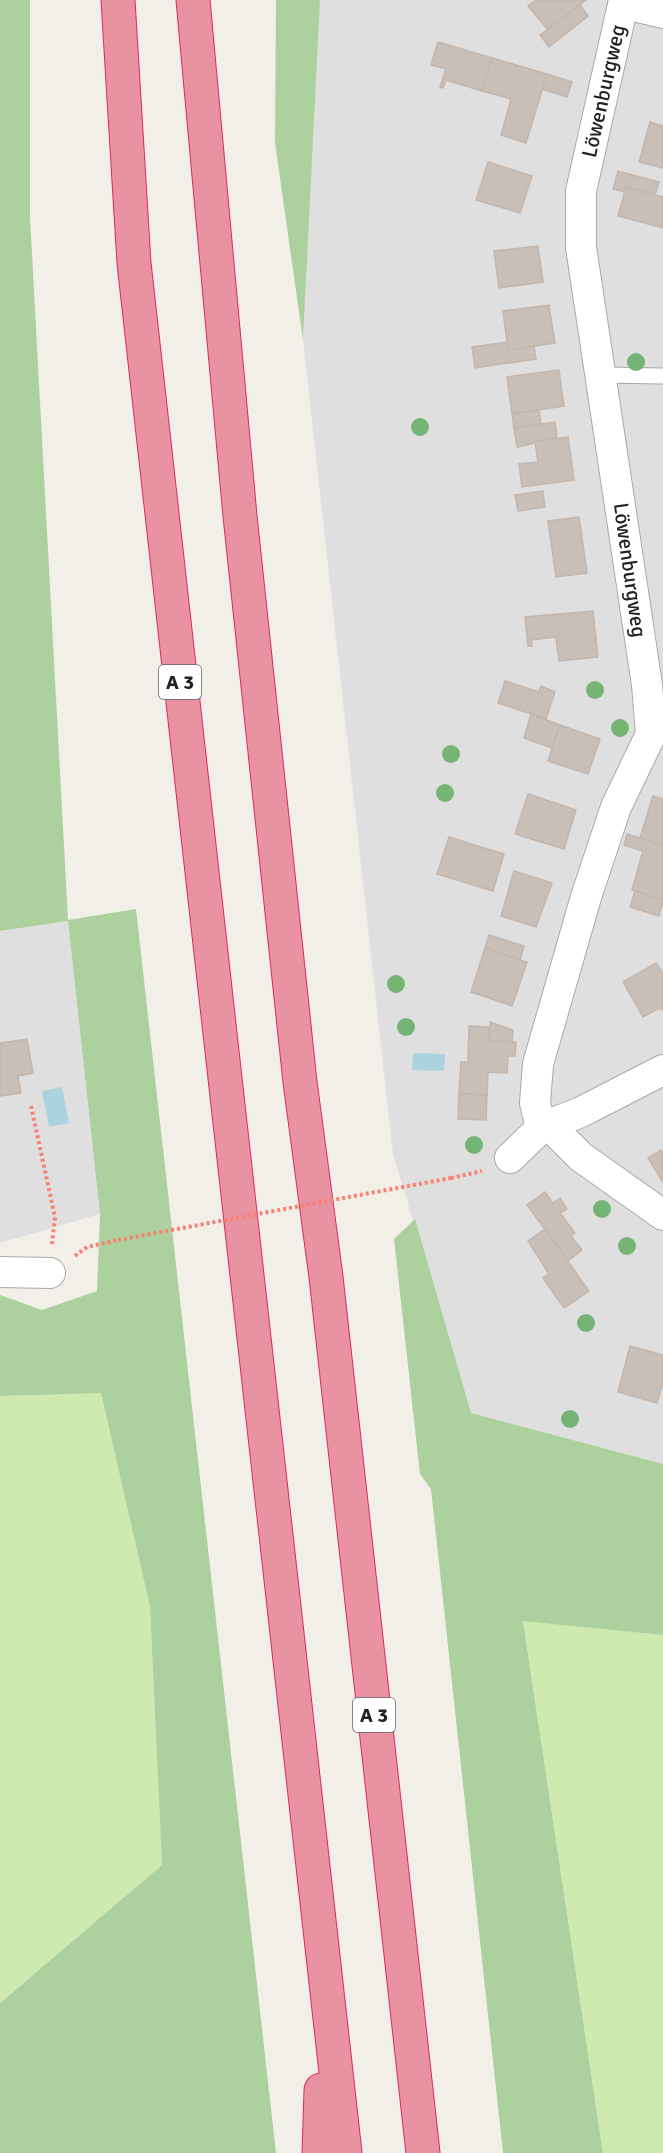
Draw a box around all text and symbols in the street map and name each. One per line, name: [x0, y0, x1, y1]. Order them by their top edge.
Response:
street label: Löwenburgweg: [576, 22, 631, 160]
street label: Löwenburgweg: [608, 501, 652, 639]
road number: A 3: [159, 665, 201, 699]
road number: A 3: [353, 1698, 395, 1732]

